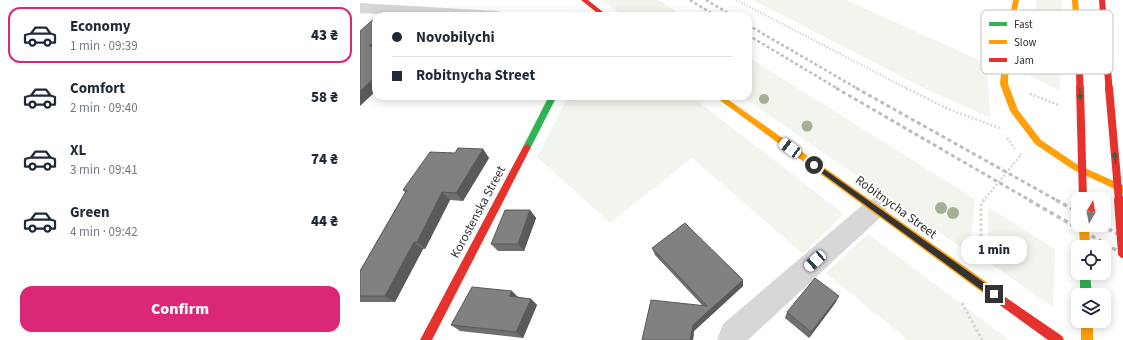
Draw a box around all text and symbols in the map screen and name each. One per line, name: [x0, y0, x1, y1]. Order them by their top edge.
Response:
legend: [981, 10, 1113, 74]
text: Economy: [70, 16, 131, 37]
icon: car: [22, 17, 58, 53]
text: Fast: [1014, 17, 1033, 32]
text: 43 ₴: [311, 25, 338, 46]
text: Novobilychi: [416, 27, 495, 48]
text: Slow: [1014, 35, 1037, 50]
text: 1 min · 09:39: [70, 37, 138, 55]
text: Jam: [1014, 53, 1034, 68]
text: Robitnycha Street: [416, 65, 535, 86]
text: Comfort: [70, 78, 125, 99]
icon: car: [22, 79, 58, 115]
text: 58 ₴: [311, 87, 338, 108]
one-way arrow: [1077, 88, 1083, 101]
text: 2 min · 09:40: [70, 99, 138, 117]
car: [777, 136, 803, 160]
text: XL: [70, 140, 86, 161]
icon: car: [22, 141, 58, 177]
text: 74 ₴: [311, 149, 338, 170]
one-way arrow: [1111, 152, 1118, 164]
route start: [805, 156, 823, 174]
text: 3 min · 09:41: [70, 161, 138, 179]
street label: Korostenska Street: [446, 162, 510, 261]
street label: Robitnycha Street: [851, 171, 941, 243]
north arrow: [1071, 192, 1111, 232]
map controls: [1071, 192, 1111, 328]
text: Green: [70, 202, 110, 223]
icon: car: [22, 203, 58, 239]
text: 44 ₴: [311, 211, 338, 232]
text: 4 min · 09:42: [70, 223, 138, 241]
callout: 1 min: [961, 236, 1027, 264]
button: locate: [1071, 240, 1111, 280]
text: 1 min: [978, 241, 1010, 259]
car: [802, 249, 828, 273]
route end: [985, 285, 1003, 303]
button: Confirm: [20, 286, 340, 332]
button: layers: [1071, 288, 1111, 328]

